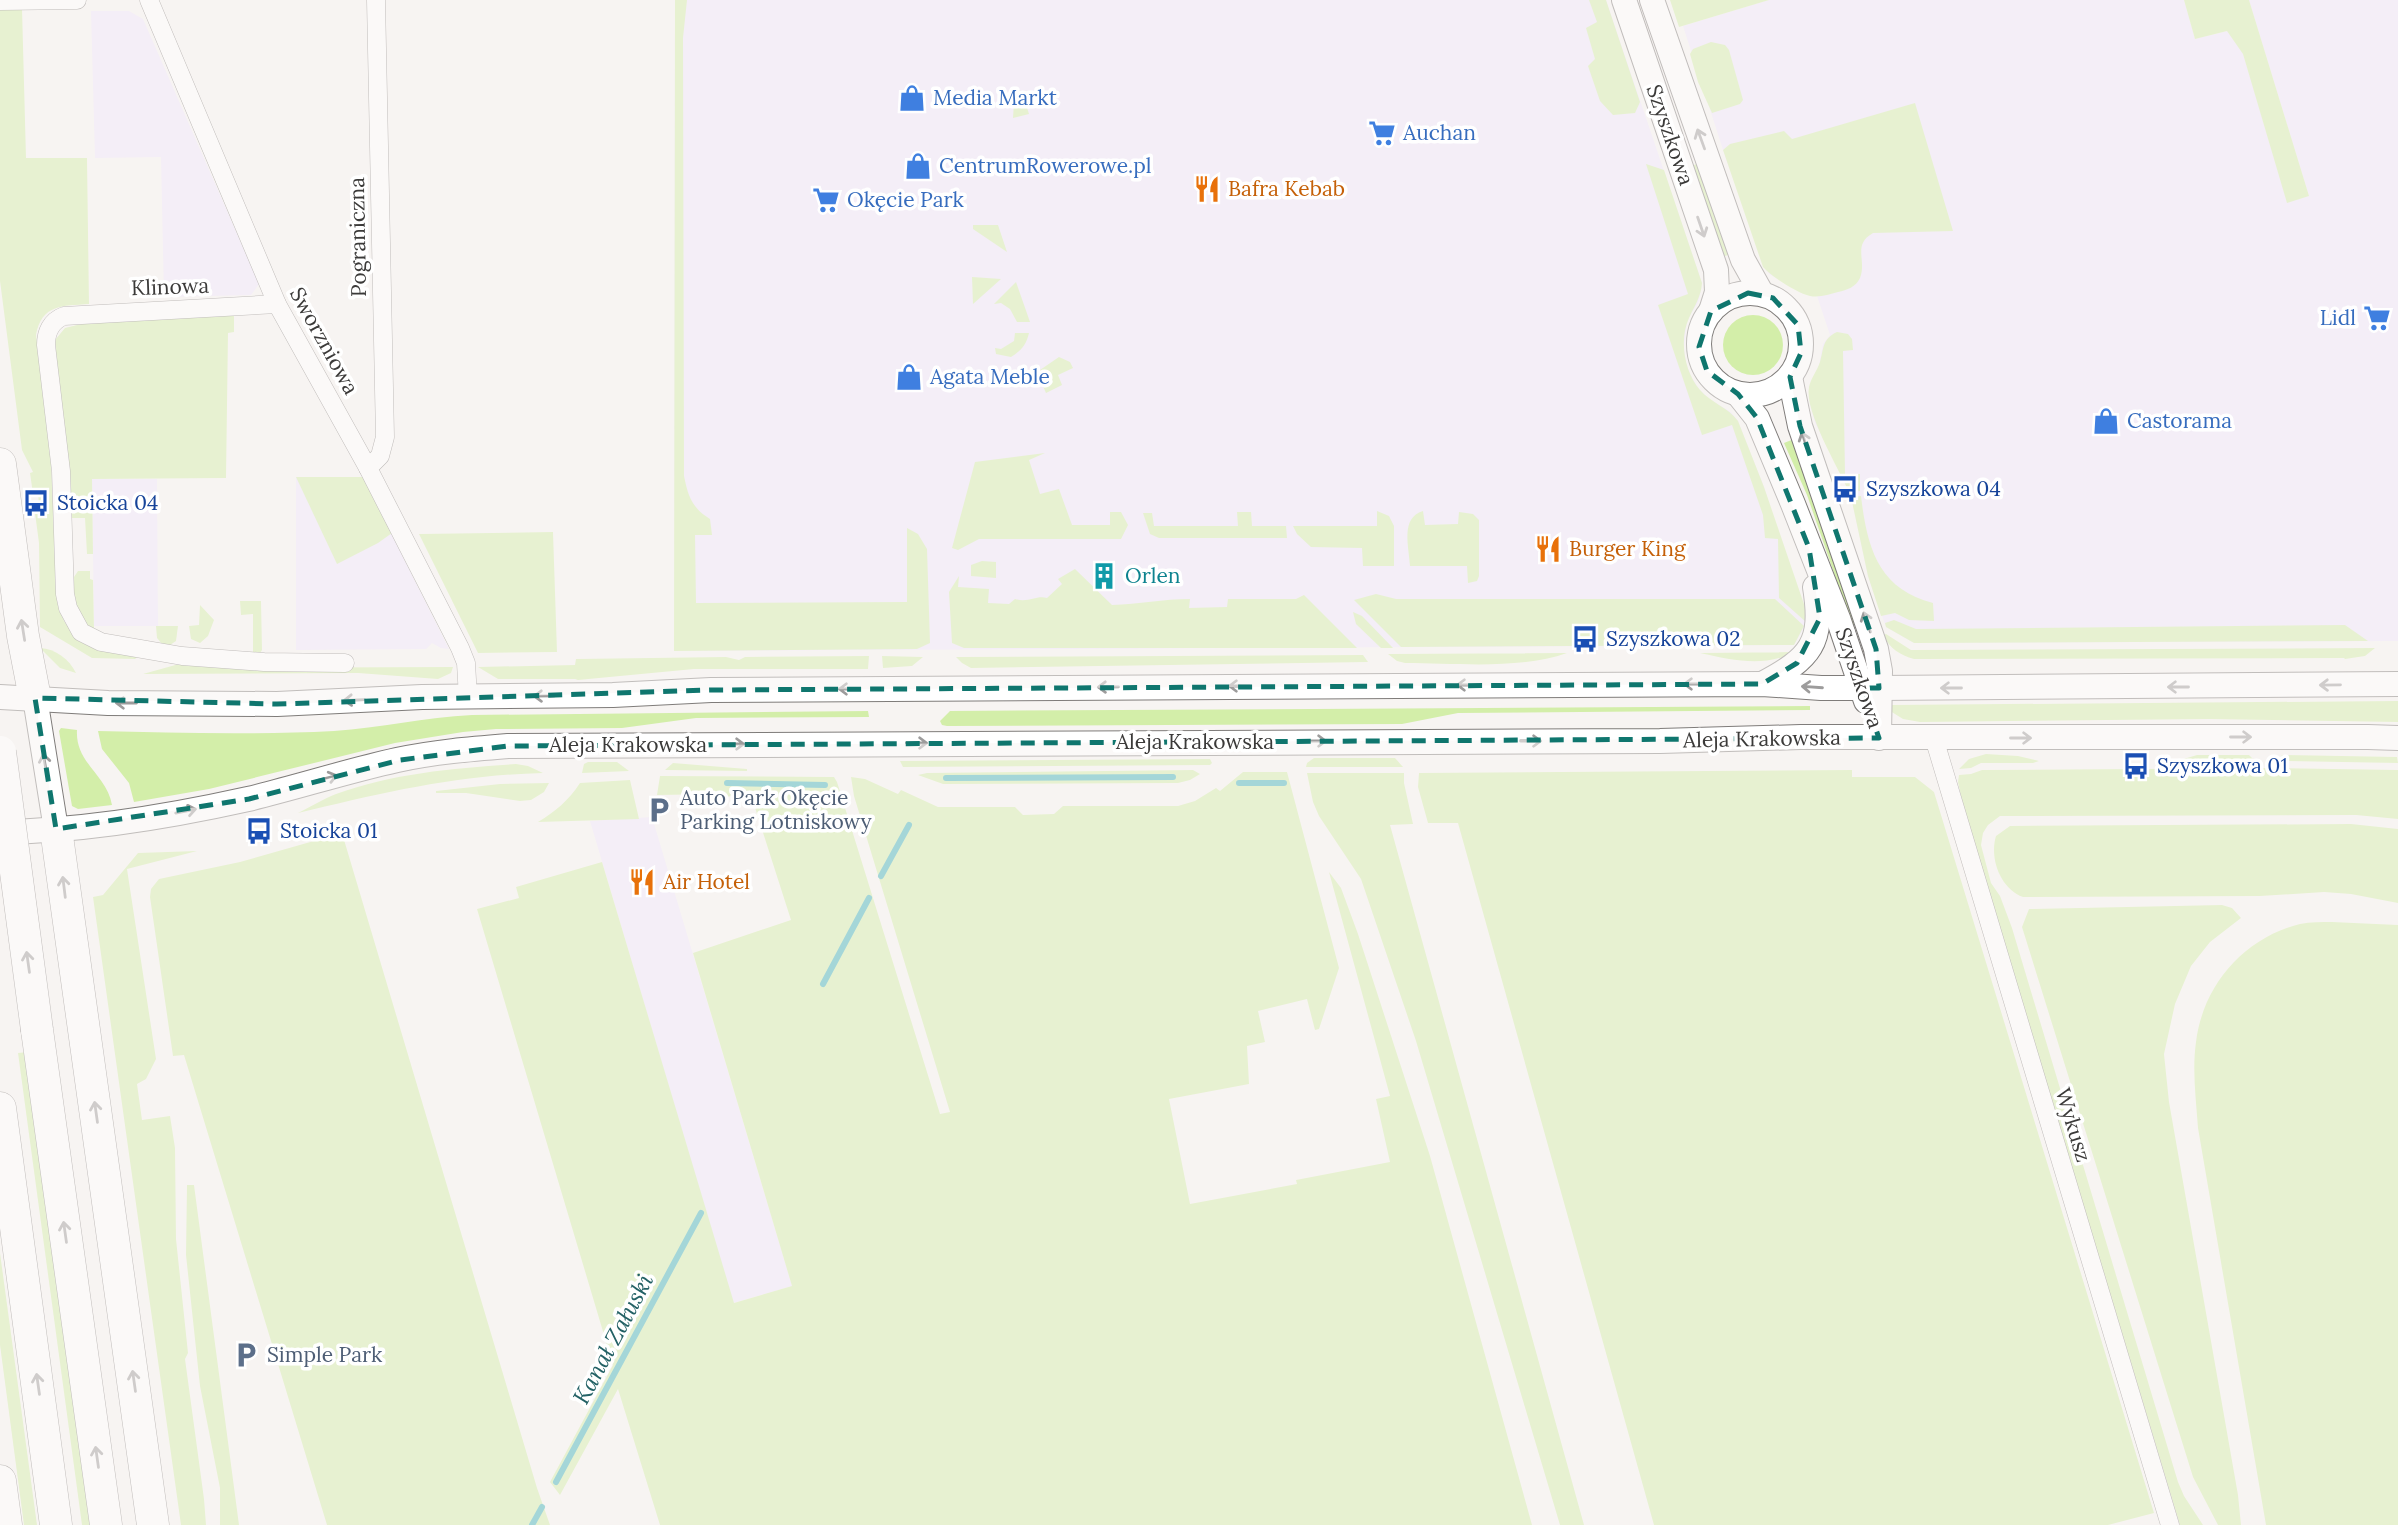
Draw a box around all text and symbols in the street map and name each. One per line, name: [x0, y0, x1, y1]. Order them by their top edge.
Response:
street label: Szyszkowa: [1641, 81, 1700, 189]
shop icon: Media Markt: [897, 83, 927, 113]
place label: Media Markt: [933, 84, 1058, 111]
supermarket icon: Auchan: [1367, 118, 1397, 148]
place label: Auchan: [1402, 119, 1476, 146]
one-way arrow: [1694, 129, 1707, 151]
shop icon: CentrumRowerowe.pl: [903, 151, 933, 181]
place label: CentrumRowerowe.pl: [939, 152, 1151, 179]
restaurant icon: Bafra Kebab: [1192, 174, 1222, 204]
place label: Bafra Kebab: [1228, 175, 1345, 202]
street label: Pograniczna: [343, 177, 372, 297]
supermarket icon: Okęcie Park: [811, 185, 841, 215]
place label: Okęcie Park: [847, 186, 964, 213]
one-way arrow: [1696, 215, 1708, 237]
street label: Klinowa: [130, 272, 210, 301]
street label: Sworzniowa: [284, 282, 365, 399]
supermarket icon: Lidl: [2362, 303, 2392, 333]
place label: Lidl: [2320, 304, 2356, 331]
shop icon: Agata Meble: [894, 362, 924, 392]
place label: Agata Meble: [929, 363, 1050, 390]
shop icon: Castorama: [2091, 406, 2121, 436]
place label: Castorama: [2127, 407, 2232, 434]
one-way arrow: [1798, 431, 1811, 453]
bus stop icon: Szyszkowa 04: [1830, 474, 1860, 504]
place label: Szyszkowa 04: [1866, 475, 2001, 502]
bus stop icon: Stoicka 04: [21, 488, 51, 518]
place label: Stoicka 04: [57, 489, 158, 516]
restaurant icon: Burger King: [1533, 534, 1563, 564]
place label: Burger King: [1569, 535, 1686, 562]
building icon: Orlen: [1089, 561, 1119, 591]
place label: Orlen: [1125, 562, 1181, 589]
one-way arrow: [1860, 611, 1872, 633]
one-way arrow: [16, 620, 29, 642]
bus stop icon: Szyszkowa 02: [1570, 624, 1600, 654]
street label: Szyszkowa: [1830, 624, 1889, 732]
place label: Szyszkowa 02: [1606, 625, 1741, 652]
one-way arrow: [1683, 677, 1706, 691]
one-way arrow: [1455, 678, 1478, 692]
one-way arrow: [2319, 678, 2342, 692]
one-way arrow: [1228, 679, 1251, 693]
one-way arrow: [1097, 680, 1120, 694]
one-way arrow: [1801, 680, 1823, 693]
one-way arrow: [2167, 680, 2190, 694]
one-way arrow: [1939, 681, 1962, 695]
one-way arrow: [838, 682, 861, 696]
one-way arrow: [533, 689, 556, 702]
one-way arrow: [342, 694, 365, 707]
one-way arrow: [115, 696, 138, 710]
street label: Aleja Krakowska: [1682, 724, 1841, 753]
street label: Aleja Krakowska: [1115, 728, 1274, 755]
one-way arrow: [2230, 730, 2253, 744]
street label: Aleja Krakowska: [548, 731, 707, 758]
one-way arrow: [2009, 731, 2032, 745]
one-way arrow: [1304, 734, 1327, 748]
one-way arrow: [1519, 734, 1542, 748]
one-way arrow: [905, 736, 928, 750]
one-way arrow: [722, 737, 745, 751]
bus stop icon: Szyszkowa 01: [2121, 751, 2151, 781]
place label: Szyszkowa 01: [2157, 752, 2288, 779]
one-way arrow: [38, 753, 51, 775]
one-way arrow: [315, 771, 338, 784]
place label: Auto Park Okęcie Parking Lotniskowy: [679, 784, 872, 835]
parking icon: Auto Park Okęcie Parking Lotniskowy: [644, 795, 674, 825]
one-way arrow: [174, 804, 197, 817]
bus stop icon: Stoicka 01: [244, 816, 274, 846]
place label: Stoicka 01: [280, 817, 378, 844]
restaurant icon: Air Hotel: [627, 867, 657, 897]
place label: Air Hotel: [662, 868, 750, 895]
one-way arrow: [57, 876, 70, 898]
one-way arrow: [22, 951, 35, 974]
street label: Wykusz: [2049, 1085, 2097, 1165]
one-way arrow: [89, 1101, 102, 1124]
one-way arrow: [59, 1221, 72, 1244]
water label: Kanał Załuski: [566, 1268, 659, 1409]
parking icon: Simple Park: [231, 1340, 261, 1370]
place label: Simple Park: [267, 1341, 383, 1368]
one-way arrow: [127, 1370, 140, 1393]
one-way arrow: [31, 1374, 44, 1396]
one-way arrow: [90, 1447, 103, 1469]

